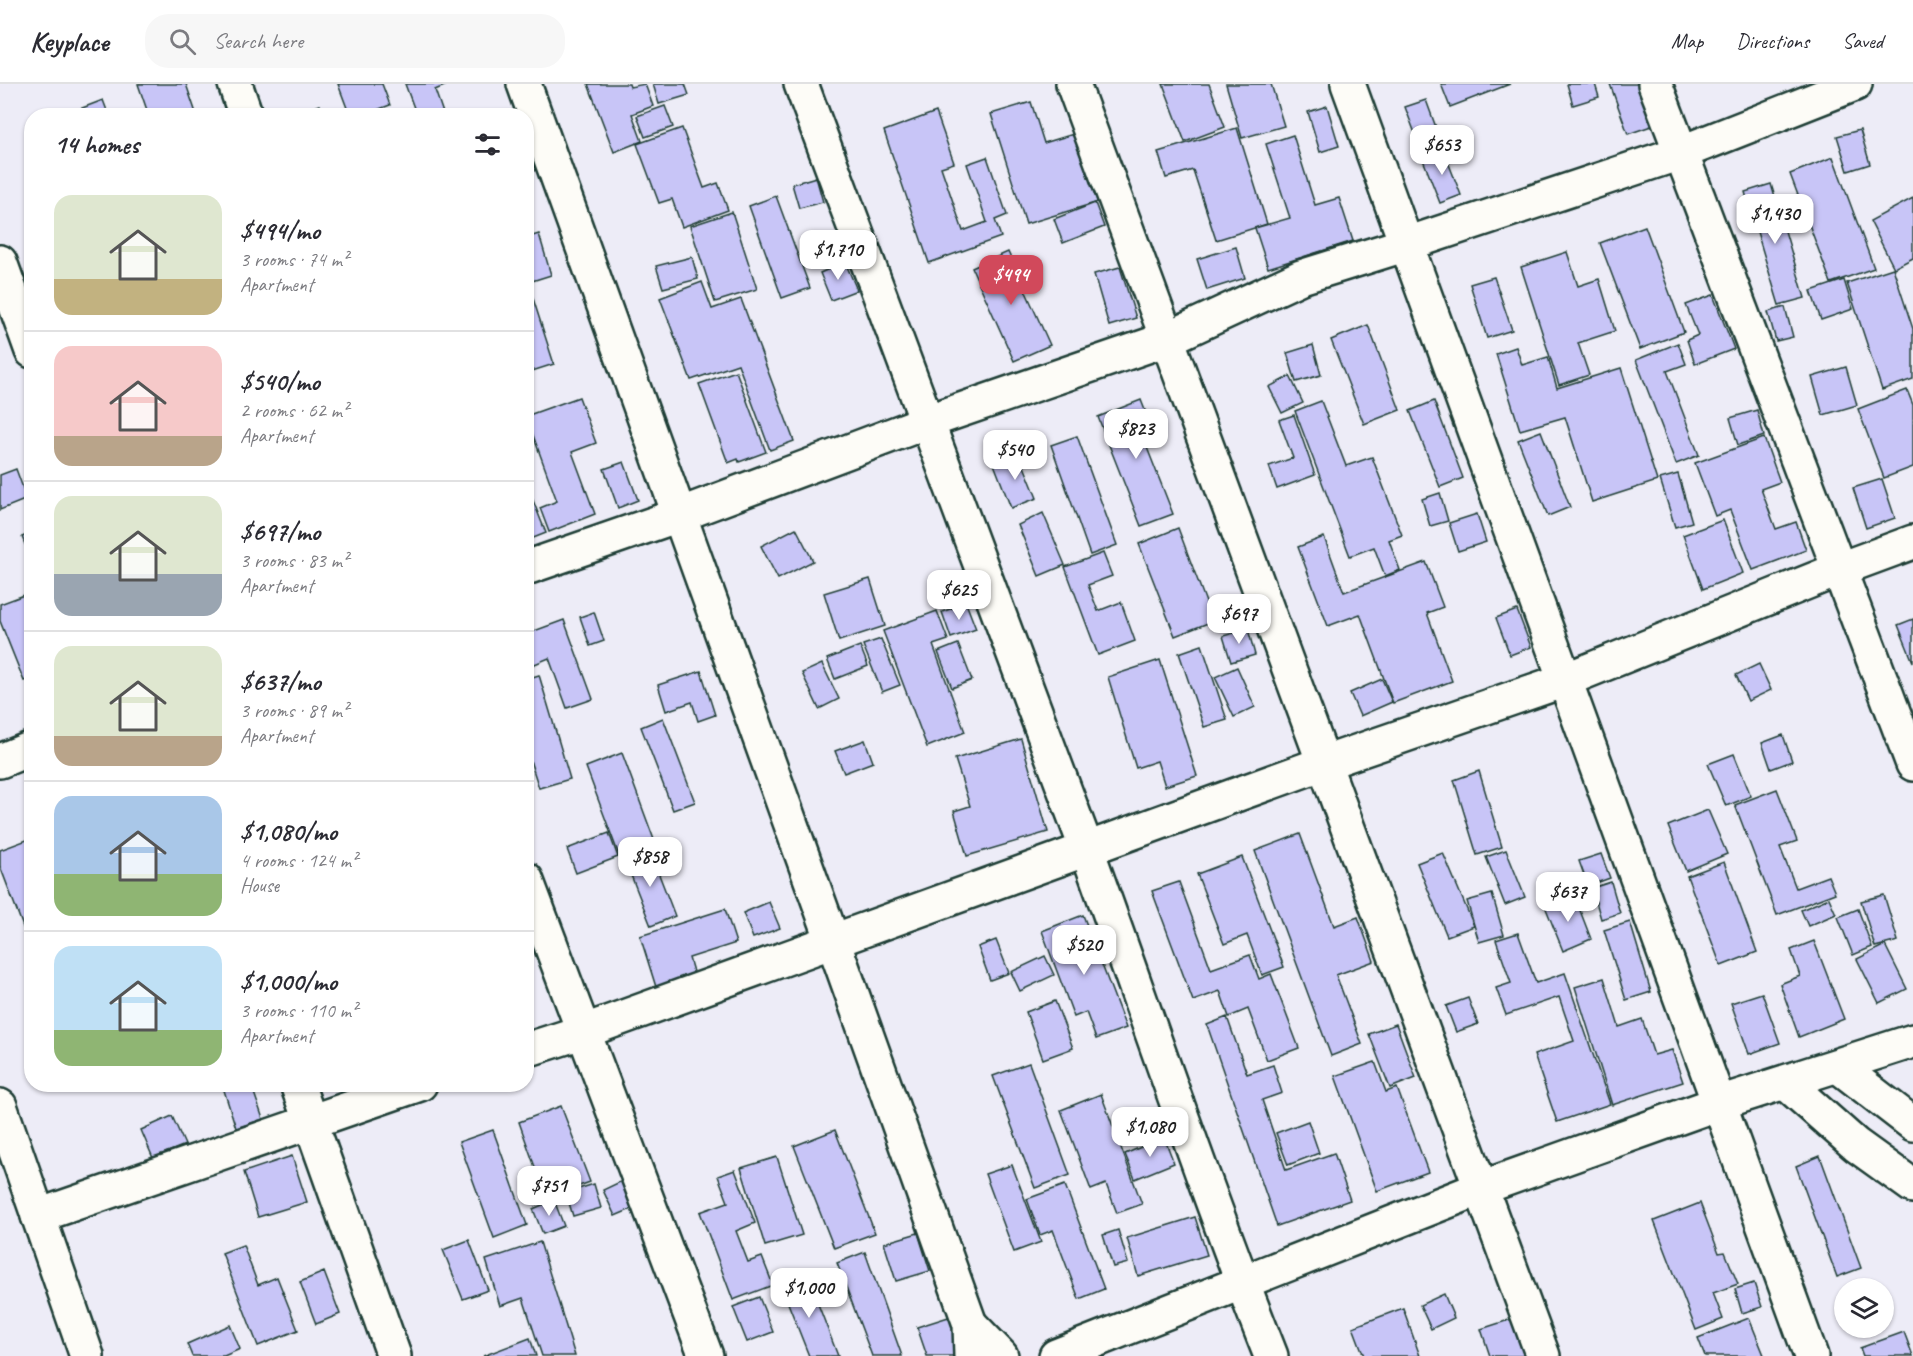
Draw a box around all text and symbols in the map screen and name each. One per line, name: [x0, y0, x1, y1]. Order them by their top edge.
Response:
search box: [145, 14, 565, 68]
text: Keyplace: [30, 24, 109, 59]
icon: search: [166, 25, 199, 58]
text: Search here: [214, 27, 303, 55]
text: Map: [1671, 28, 1703, 54]
text: Directions: [1736, 28, 1809, 54]
text: Saved: [1842, 28, 1883, 54]
pin: $653: [1406, 125, 1478, 176]
text: 14 homes: [54, 128, 139, 161]
icon: filters: [471, 128, 504, 161]
text: $653: [1424, 132, 1460, 157]
pin: $1,430: [1726, 194, 1824, 245]
text: $1,430: [1751, 201, 1799, 226]
text: $494/mo: [240, 214, 320, 247]
icon: home: [102, 219, 174, 291]
pin: $1,710: [789, 230, 887, 281]
text: $1,710: [814, 237, 862, 262]
text: 3 rooms · 74 m²: [240, 247, 348, 272]
pin: $494: [975, 255, 1047, 306]
text: $494: [993, 262, 1029, 287]
text: Apartment: [240, 272, 313, 297]
text: $540/mo: [240, 365, 320, 398]
icon: home: [102, 370, 174, 442]
text: 2 rooms · 62 m²: [240, 398, 348, 423]
pin: $823: [1100, 409, 1172, 460]
text: $823: [1118, 416, 1154, 441]
text: Apartment: [240, 423, 313, 448]
pin: $540: [979, 430, 1051, 481]
text: $540: [997, 437, 1033, 462]
text: $697/mo: [240, 515, 320, 548]
icon: home: [102, 520, 174, 592]
text: 3 rooms · 83 m²: [240, 548, 348, 573]
pin: $625: [923, 570, 995, 621]
text: Apartment: [240, 573, 313, 598]
text: $625: [941, 577, 977, 602]
pin: $697: [1203, 594, 1275, 645]
text: $697: [1221, 601, 1257, 626]
text: $637/mo: [240, 665, 321, 698]
icon: home: [102, 670, 174, 742]
text: 3 rooms · 89 m²: [240, 698, 348, 723]
text: Apartment: [240, 723, 313, 748]
text: $1,080/mo: [240, 815, 337, 848]
icon: home: [102, 820, 174, 892]
pin: $858: [614, 837, 686, 888]
text: $858: [632, 844, 668, 869]
text: 4 rooms · 124 m²: [240, 848, 357, 873]
pin: $637: [1532, 872, 1604, 923]
text: House: [240, 873, 279, 898]
text: $637: [1550, 879, 1586, 904]
pin: $520: [1048, 925, 1120, 976]
text: $520: [1066, 932, 1102, 957]
text: $1,000/mo: [240, 965, 337, 998]
icon: home: [102, 970, 174, 1042]
text: 3 rooms · 110 m²: [240, 998, 357, 1023]
text: Apartment: [240, 1023, 313, 1048]
pin: $1,080: [1101, 1107, 1199, 1158]
text: $1,080: [1126, 1114, 1174, 1139]
pin: $751: [513, 1166, 585, 1217]
text: $751: [531, 1173, 567, 1198]
pin: $1,000: [760, 1268, 858, 1319]
text: $1,000: [785, 1275, 833, 1300]
map controls: [1834, 1278, 1894, 1338]
button: layers: [1834, 1278, 1894, 1338]

